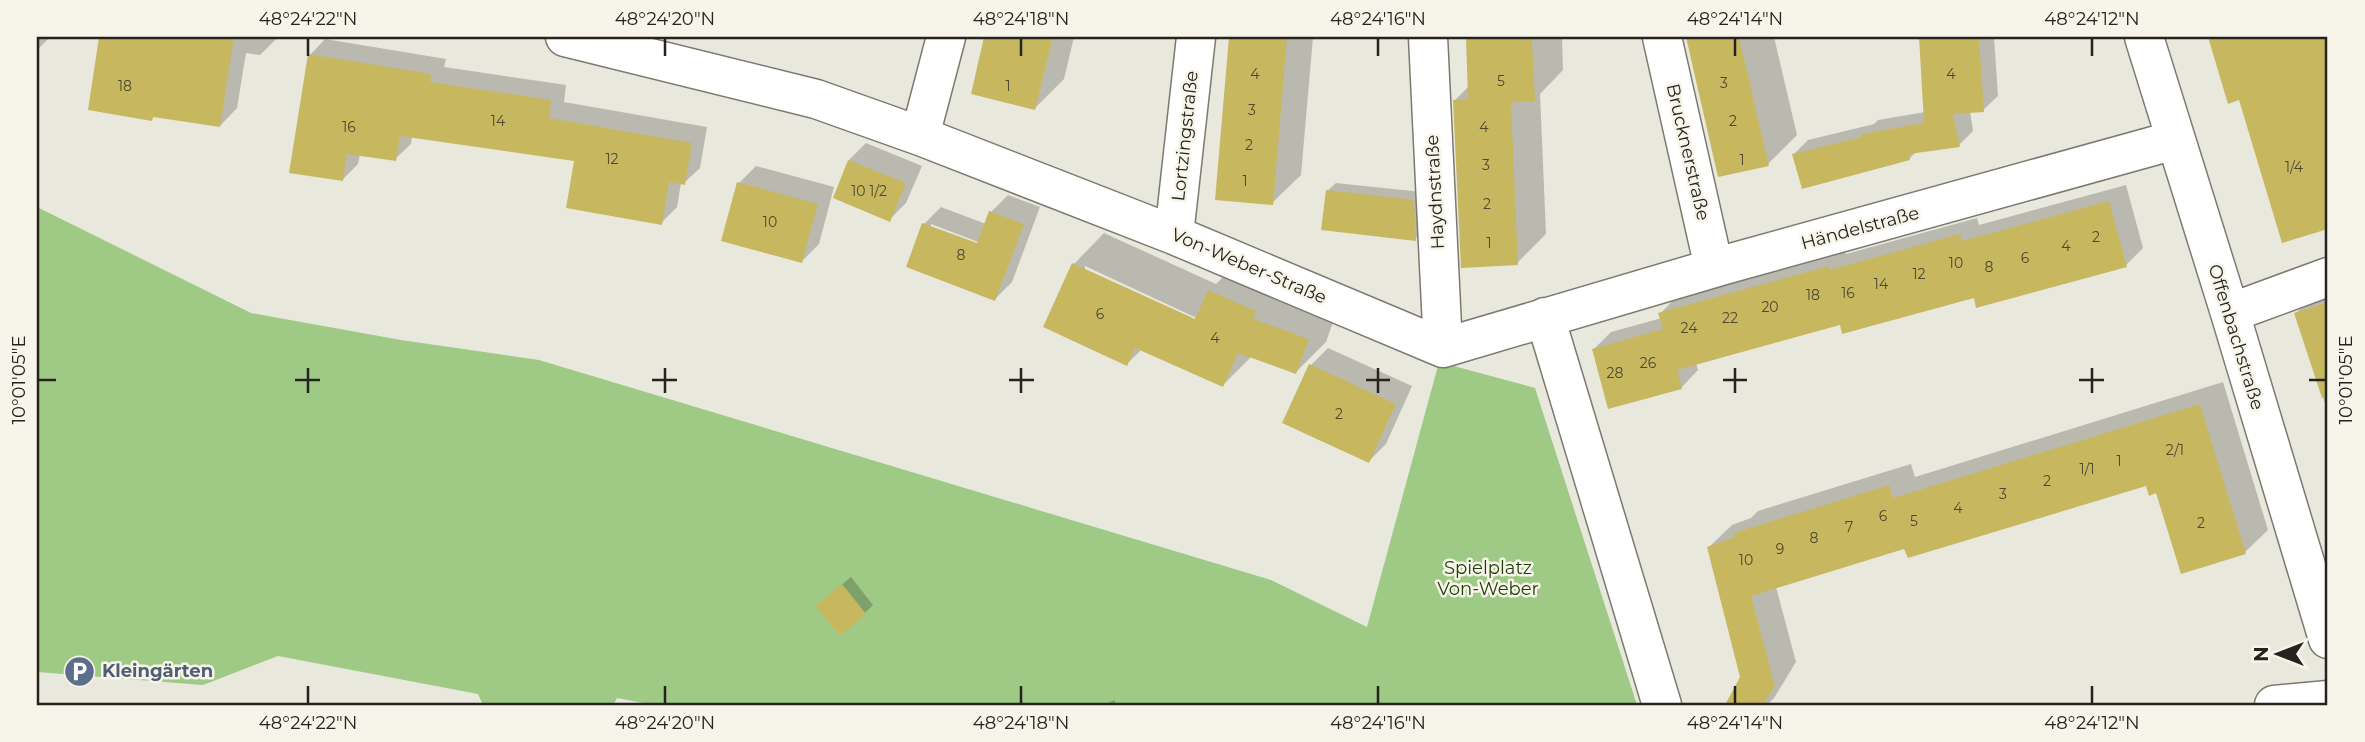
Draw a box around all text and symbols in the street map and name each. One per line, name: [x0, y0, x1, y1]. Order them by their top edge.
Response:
text: 48°24'22"N: [259, 8, 357, 30]
text: 48°24'20"N: [615, 8, 715, 30]
text: 48°24'18"N: [973, 8, 1069, 30]
text: 48°24'16"N: [1330, 8, 1426, 30]
text: 48°24'14"N: [1687, 8, 1783, 30]
text: 48°24'12"N: [2044, 8, 2140, 30]
house number: 4: [1250, 65, 1260, 83]
house number: 4: [1946, 65, 1956, 83]
street label: Lortzingstraße: [1167, 69, 1203, 202]
house number: 5: [1497, 72, 1505, 90]
house number: 3: [1720, 74, 1728, 92]
house number: 18: [118, 77, 132, 95]
house number: 1: [1005, 77, 1011, 95]
street label: Brucknerstraße: [1662, 81, 1714, 223]
house number: 3: [1248, 101, 1256, 119]
house number: 14: [491, 112, 506, 130]
house number: 2: [1729, 112, 1737, 130]
house number: 16: [342, 118, 356, 136]
house number: 4: [1479, 118, 1489, 136]
street label: Haydnstraße: [1421, 134, 1449, 250]
house number: 2: [1245, 136, 1253, 154]
house number: 12: [605, 150, 619, 168]
house number: 1: [1739, 151, 1745, 169]
house number: 3: [1482, 156, 1490, 174]
house number: 1/4: [2285, 158, 2304, 176]
house number: 1: [1242, 172, 1248, 190]
house number: 10 1/2: [851, 182, 887, 200]
house number: 2: [1483, 195, 1491, 213]
street label: Händelstraße: [1799, 202, 1922, 254]
house number: 10: [763, 213, 777, 231]
street label: Von-Weber-Straße: [1168, 223, 1330, 309]
house number: 2: [2092, 228, 2100, 246]
house number: 1: [1486, 234, 1492, 252]
house number: 4: [2061, 237, 2071, 255]
house number: 8: [957, 246, 966, 264]
house number: 6: [2021, 249, 2030, 267]
house number: 10: [1949, 254, 1963, 272]
house number: 8: [1985, 258, 1994, 276]
street label: Offenbachstraße: [2203, 261, 2269, 413]
house number: 12: [1912, 265, 1926, 283]
house number: 14: [1874, 275, 1889, 293]
house number: 16: [1841, 284, 1855, 302]
house number: 18: [1806, 286, 1820, 304]
house number: 20: [1761, 298, 1779, 316]
house number: 6: [1096, 305, 1105, 323]
house number: 22: [1722, 309, 1738, 327]
house number: 24: [1681, 319, 1698, 337]
house number: 4: [1210, 329, 1220, 347]
text: 10°01'05"E: [8, 335, 30, 425]
text: 10°01'05"E: [2335, 335, 2357, 425]
house number: 26: [1640, 354, 1657, 372]
house number: 28: [1607, 364, 1624, 382]
house number: 2: [1335, 405, 1343, 423]
house number: 2/1: [2166, 441, 2184, 459]
house number: 1: [2116, 452, 2122, 470]
house number: 1/1: [2079, 460, 2095, 478]
house number: 2: [2043, 472, 2051, 490]
house number: 3: [1999, 485, 2007, 503]
house number: 4: [1953, 499, 1963, 517]
house number: 6: [1879, 507, 1888, 525]
house number: 5: [1910, 512, 1918, 530]
house number: 2: [2197, 514, 2205, 532]
house number: 7: [1845, 518, 1853, 536]
house number: 8: [1810, 529, 1819, 547]
house number: 9: [1776, 540, 1784, 558]
house number: 10: [1739, 551, 1753, 569]
park label: Spielplatz Von-Weber: [1437, 557, 1539, 600]
north arrow: [2242, 620, 2312, 690]
text: N: [2250, 646, 2273, 662]
parking icon: Kleingärten: [62, 654, 96, 688]
place label: Kleingärten: [102, 660, 213, 682]
text: 48°24'22"N: [259, 712, 357, 734]
text: 48°24'20"N: [615, 712, 715, 734]
text: 48°24'18"N: [973, 712, 1069, 734]
text: 48°24'16"N: [1330, 712, 1426, 734]
text: 48°24'14"N: [1687, 712, 1783, 734]
text: 48°24'12"N: [2044, 712, 2140, 734]

